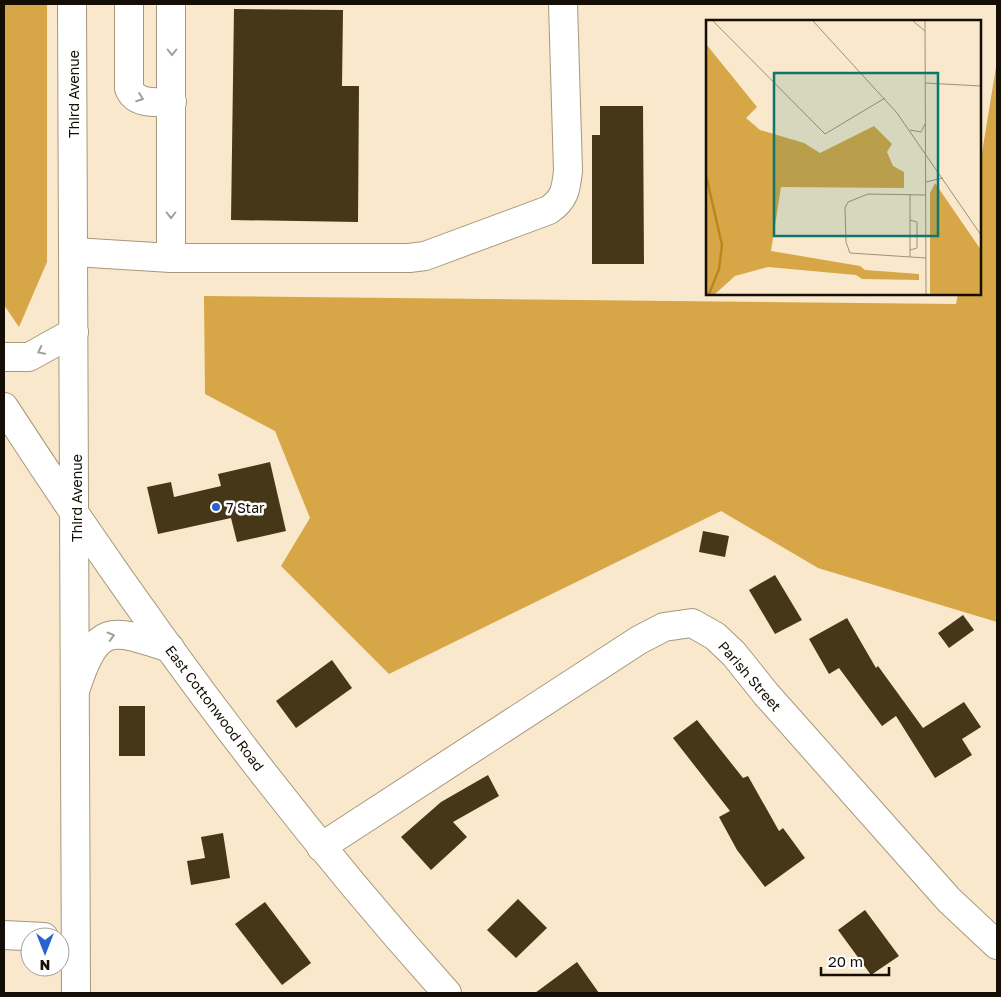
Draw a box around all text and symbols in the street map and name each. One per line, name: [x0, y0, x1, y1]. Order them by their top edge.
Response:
inset map: [706, 20, 981, 295]
one-way arrow: [167, 49, 177, 57]
street label: Third Avenue: [65, 50, 82, 138]
one-way arrow: [135, 92, 144, 102]
one-way arrow: [166, 212, 176, 219]
one-way arrow: [37, 345, 46, 355]
street label: Third Avenue: [68, 454, 85, 542]
place label: 7 Star: [226, 499, 265, 516]
marker: 7 Star: [210, 501, 222, 513]
one-way arrow: [106, 632, 115, 642]
street label: Parish Street: [715, 638, 785, 714]
street label: East Cottonwood Road: [162, 642, 268, 774]
north arrow: [20, 927, 70, 977]
scale bar: [821, 944, 888, 976]
text: 20 m: [828, 952, 863, 970]
text: N: [40, 957, 50, 974]

